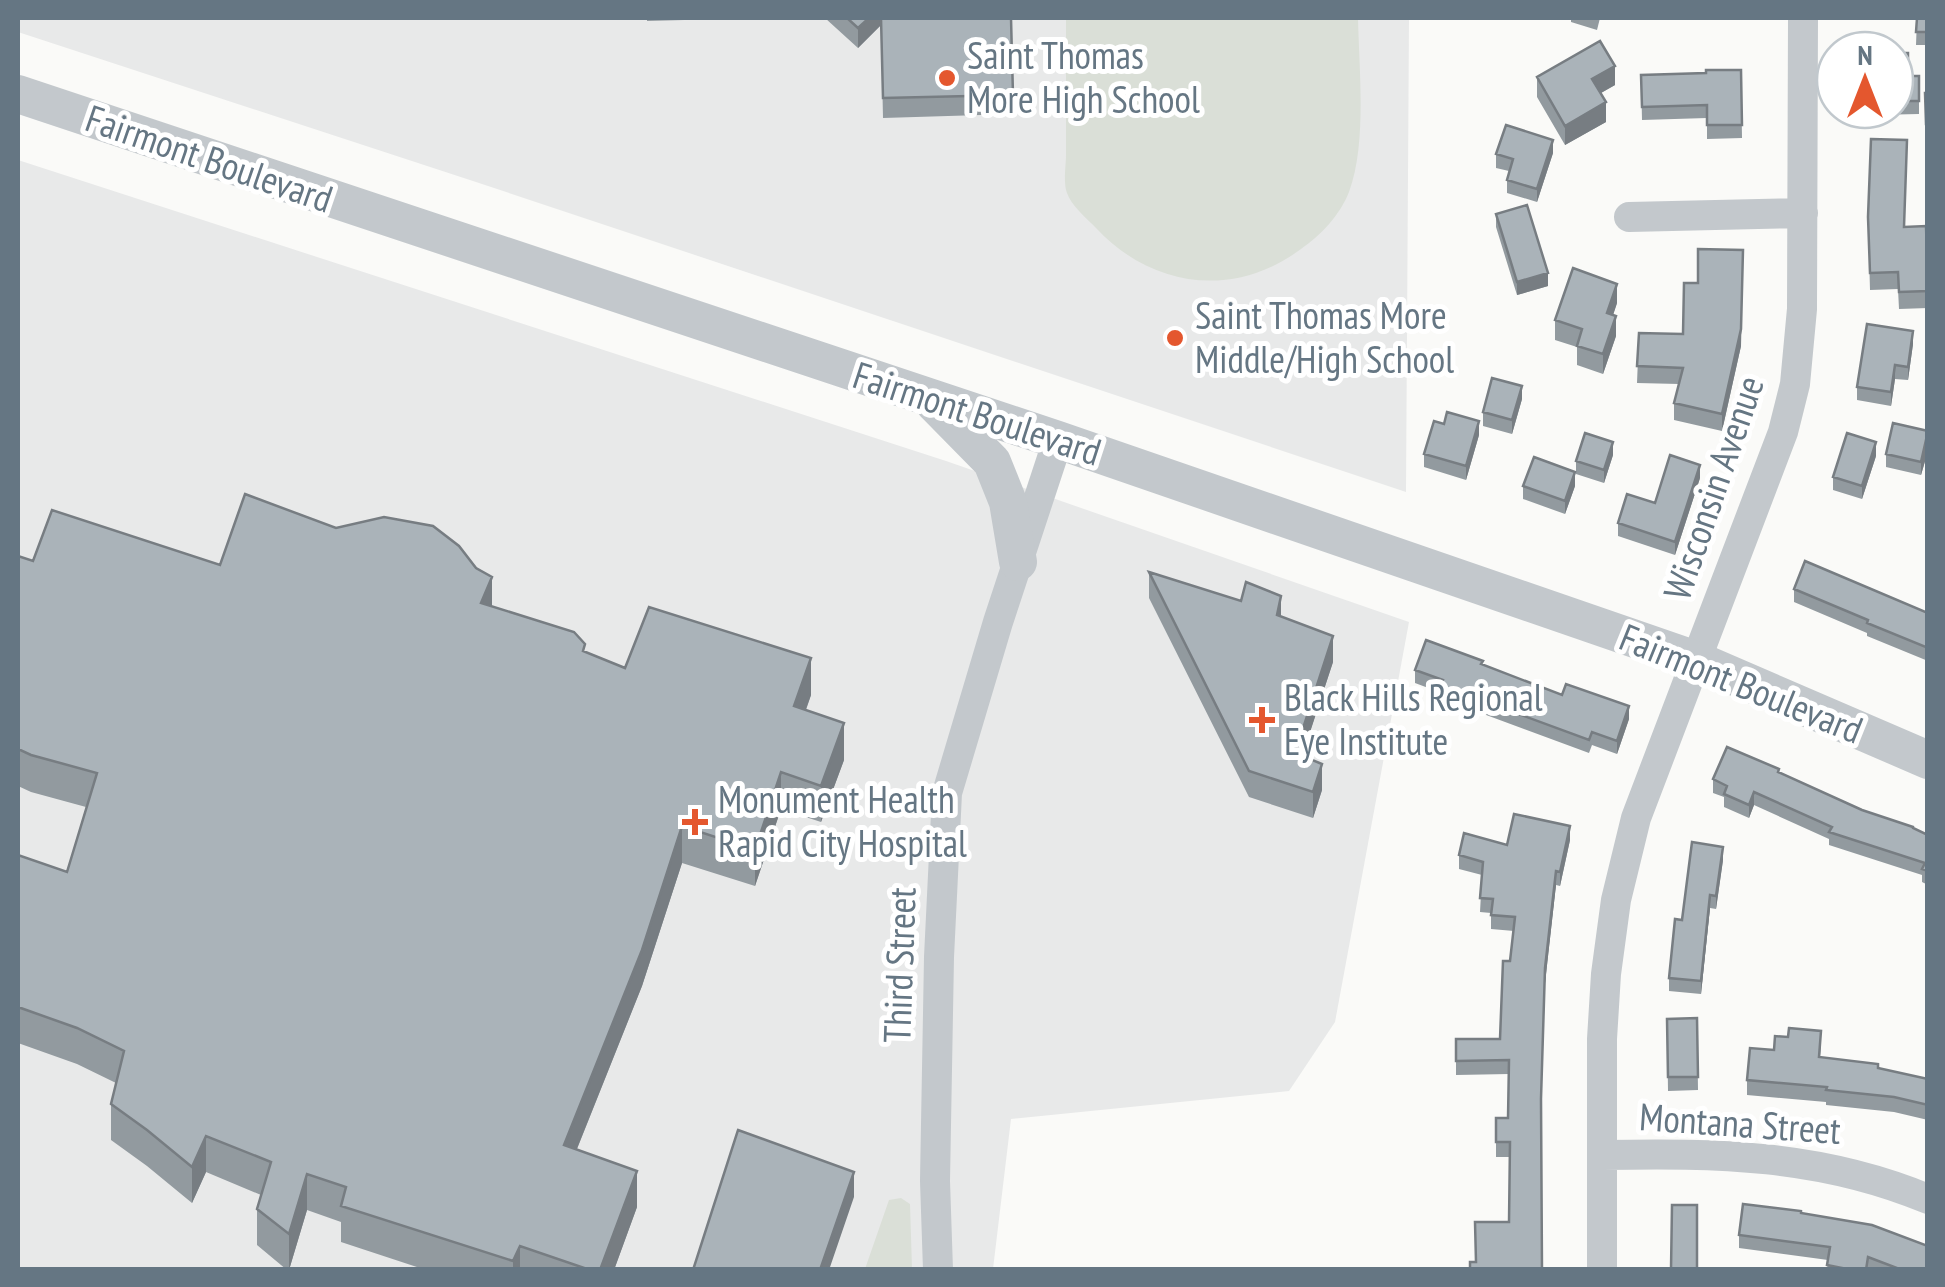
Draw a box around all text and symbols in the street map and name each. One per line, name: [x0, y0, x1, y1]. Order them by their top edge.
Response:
place label: Saint Thomas More High School: [967, 30, 1200, 123]
north arrow: [1815, 30, 1915, 130]
text: N: [1857, 36, 1873, 73]
marker: Saint Thomas More High School: [936, 67, 958, 89]
street label: Fairmont Boulevard: [80, 93, 339, 223]
place label: Saint Thomas More Middle/High School: [1195, 290, 1454, 383]
marker: Saint Thomas More Middle/High School: [1164, 327, 1186, 349]
street label: Fairmont Boulevard: [847, 349, 1107, 476]
street label: Wisconsin Avenue: [1651, 369, 1774, 606]
street label: Fairmont Boulevard: [1613, 612, 1870, 754]
place label: Black Hills Regional Eye Institute: [1284, 672, 1543, 765]
marker: Black Hills Regional Eye Institute: [1249, 707, 1275, 733]
place label: Monument Health Rapid City Hospital: [718, 774, 967, 867]
marker: Monument Health Rapid City Hospital: [682, 809, 708, 835]
street label: Third Street: [871, 886, 926, 1044]
street label: Montana Street: [1638, 1091, 1843, 1154]

